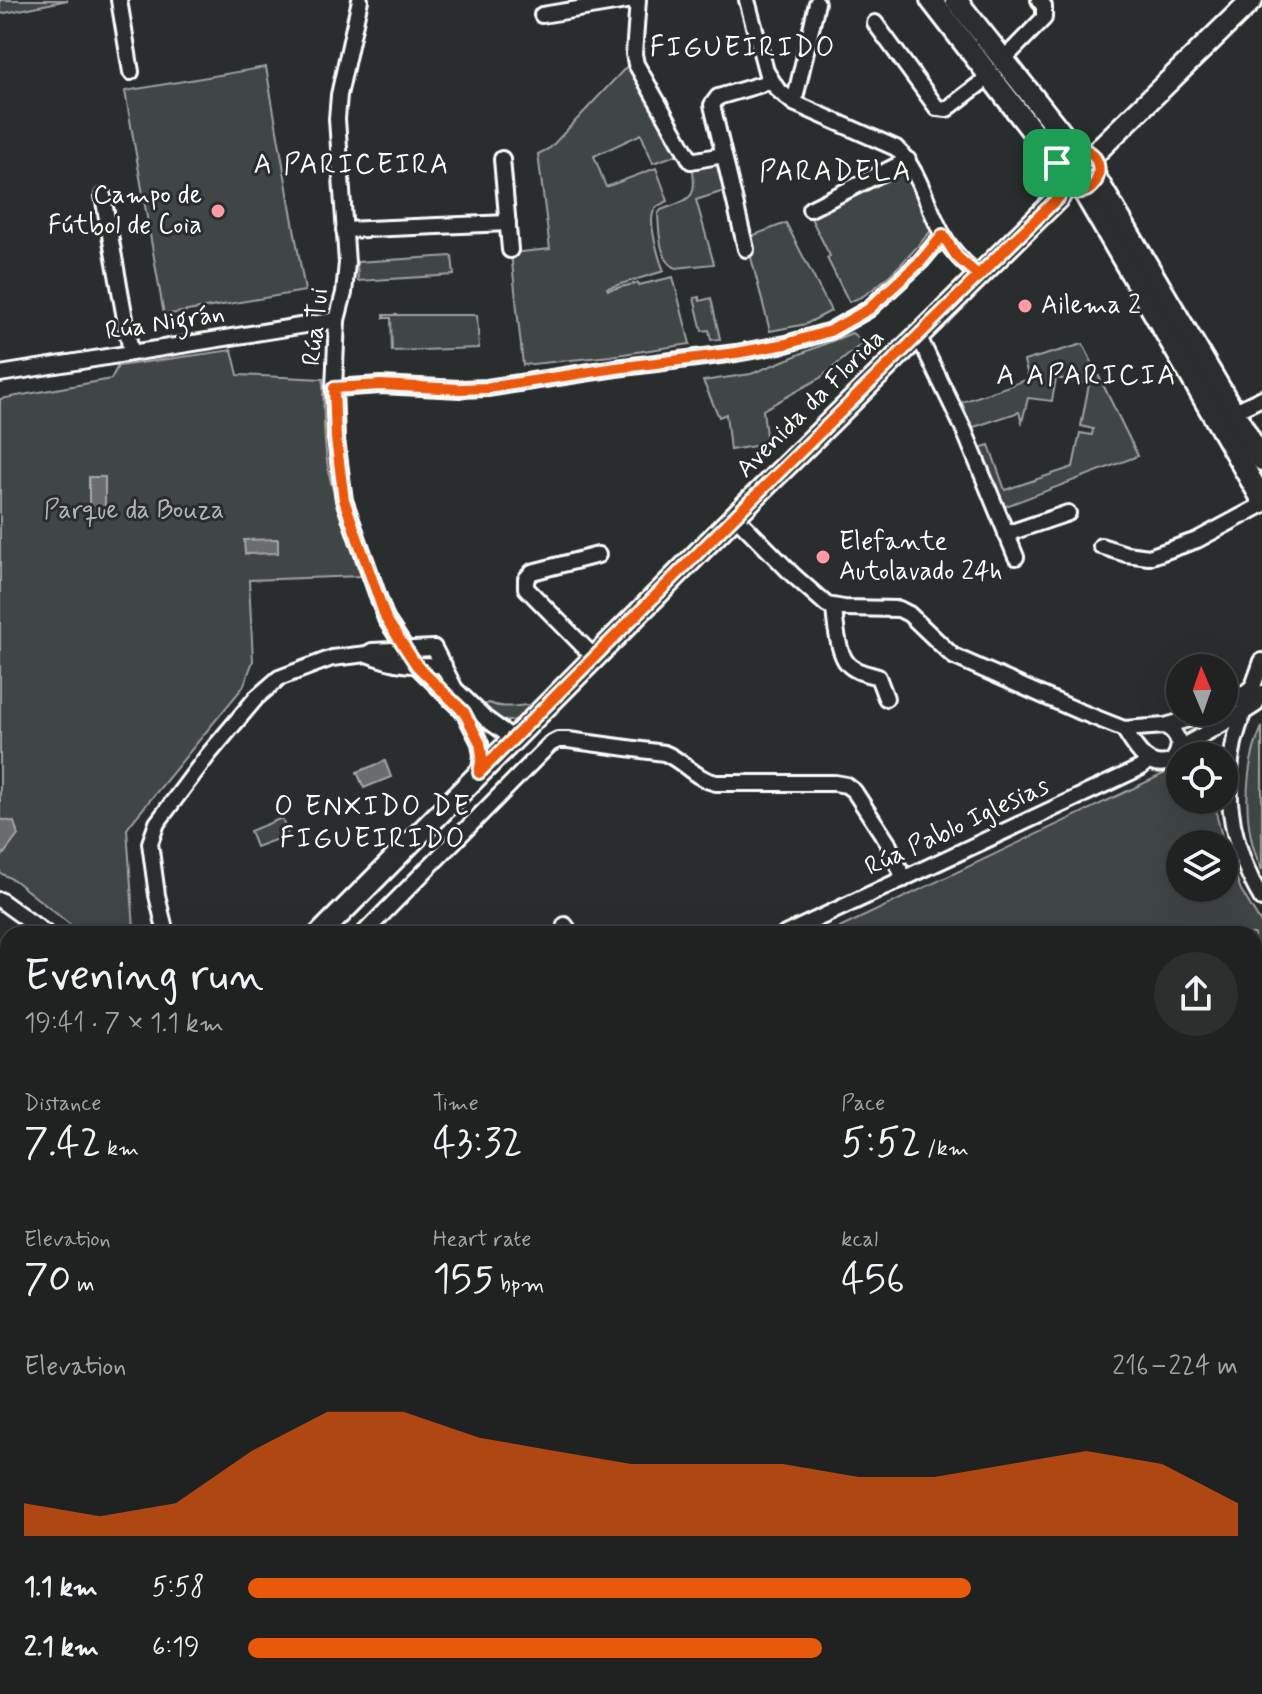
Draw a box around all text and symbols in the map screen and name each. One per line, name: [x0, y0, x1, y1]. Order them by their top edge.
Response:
district label: FIGUEIRIDO: [650, 30, 836, 67]
pin: [1023, 129, 1091, 197]
icon: arrive: [1035, 141, 1079, 185]
district label: A PARICEIRA: [254, 147, 450, 184]
district label: PARADELA: [759, 154, 913, 191]
place label: Campo de Fútbol de Coia: [48, 179, 202, 243]
marker: Campo de Fútbol de Coia: [209, 202, 227, 220]
street label: Rúa Tui: [295, 286, 337, 368]
place label: Ailema 2: [1041, 289, 1141, 323]
street label: Rúa Nigrán: [103, 297, 228, 352]
marker: Ailema 2: [1016, 297, 1034, 315]
street label: Avenida da Florida: [729, 322, 893, 486]
district label: A APARICIA: [996, 358, 1178, 395]
park label: Parque da Bouza: [44, 494, 224, 528]
place label: Elefante Autolavado 24h: [839, 525, 1003, 589]
marker: Elefante Autolavado 24h: [814, 548, 832, 566]
north arrow: [1166, 654, 1238, 726]
map controls: [1166, 654, 1238, 902]
button: locate: [1166, 742, 1238, 814]
street label: Rúa Pablo Iglesias: [860, 769, 1054, 885]
district label: O ENXIDO DE FIGUEIRIDO: [274, 789, 472, 858]
button: layers: [1166, 830, 1238, 902]
text: Evening run: [24, 948, 264, 1006]
button: share: [1154, 952, 1238, 1036]
text: 19:41 · 7 × 1.1 km: [24, 1007, 224, 1041]
text: Distance: [24, 1090, 101, 1118]
text: Time: [433, 1090, 479, 1118]
text: Pace: [841, 1090, 885, 1118]
text: 7.42: [24, 1118, 101, 1170]
text: 43:32: [433, 1118, 523, 1170]
text: 5:52: [841, 1118, 921, 1170]
text: km: [101, 1135, 139, 1163]
text: /km: [921, 1135, 969, 1163]
text: Elevation: [24, 1226, 111, 1254]
text: Heart rate: [433, 1226, 531, 1254]
text: kcal: [841, 1226, 878, 1254]
text: 70: [24, 1254, 71, 1306]
text: 155: [433, 1254, 494, 1306]
text: 456: [841, 1254, 905, 1306]
text: m: [71, 1271, 95, 1299]
text: bpm: [494, 1271, 544, 1299]
text: Elevation: [24, 1350, 126, 1384]
text: 216–224 m: [1112, 1350, 1238, 1384]
text: 1.1 km: [24, 1571, 98, 1605]
text: 5:58: [152, 1571, 204, 1605]
text: 2.1 km: [24, 1631, 99, 1665]
text: 6:19: [152, 1631, 199, 1665]

